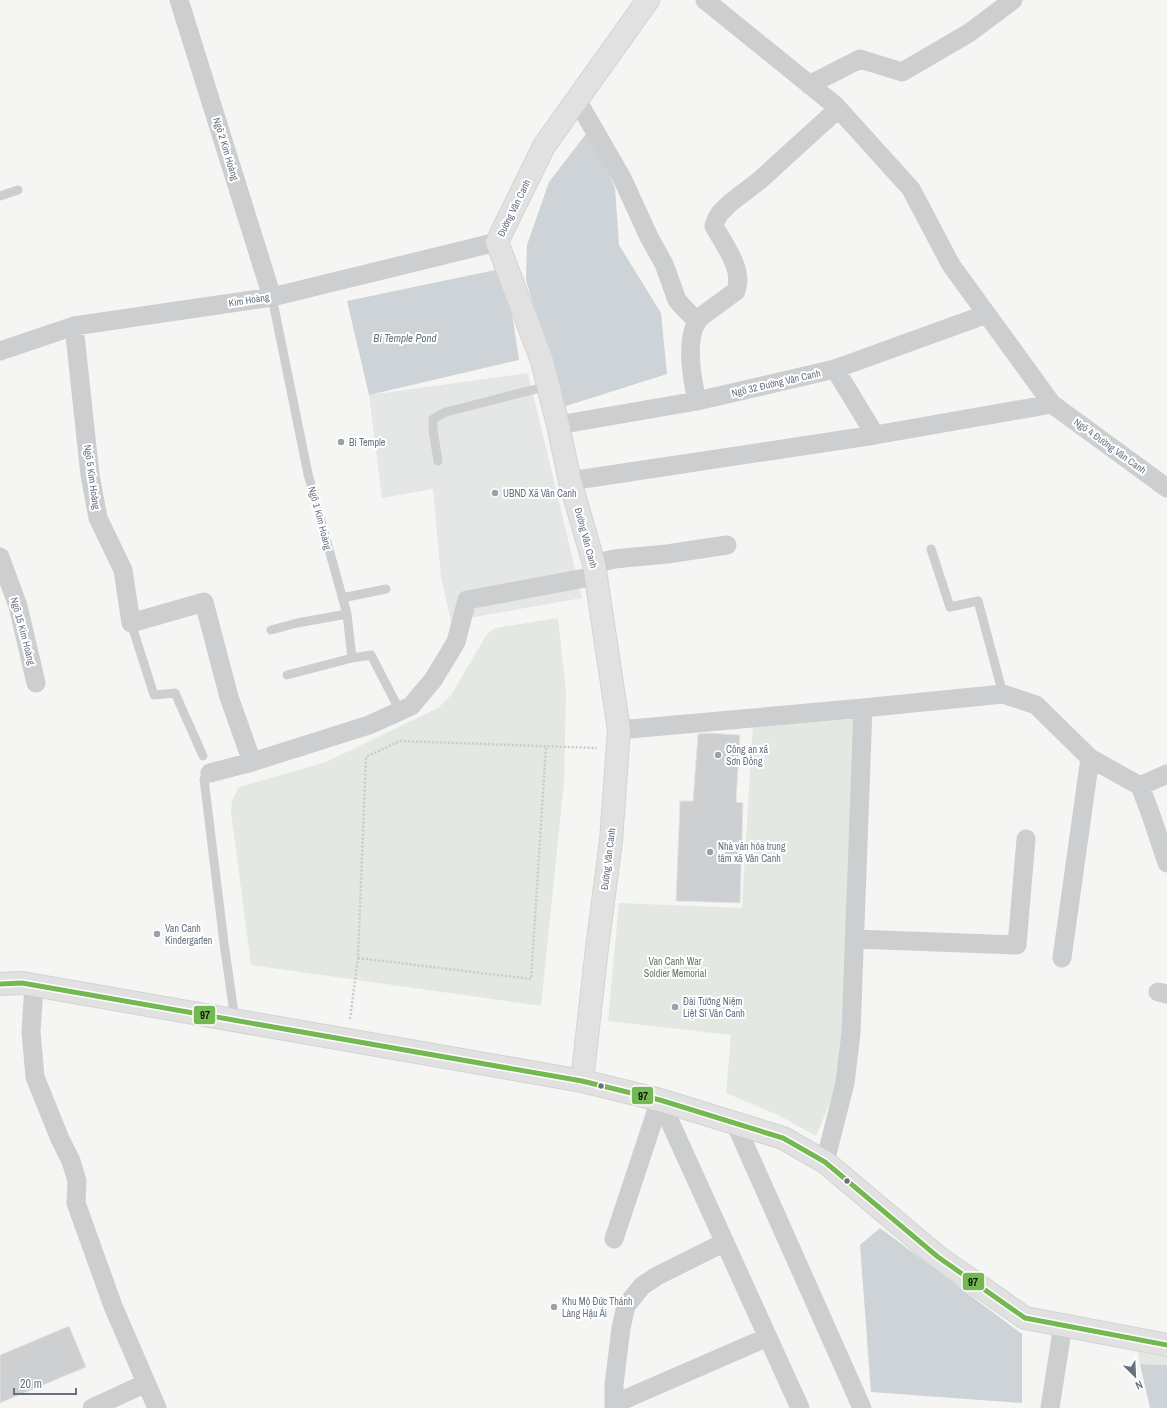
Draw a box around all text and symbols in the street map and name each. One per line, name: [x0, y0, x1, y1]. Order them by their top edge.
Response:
street label: Ngõ 2 Kim Hoàng: [210, 116, 242, 182]
street label: Đường Vân Canh: [494, 177, 534, 239]
street label: Kim Hoàng: [228, 290, 271, 310]
water label: Bi Temple Pond: [373, 331, 438, 345]
street label: Ngõ 32 Đường Vân Canh: [730, 366, 822, 400]
street label: Ngõ 4 Đường Vân Canh: [1071, 415, 1149, 477]
place label: Bi Temple: [349, 436, 386, 449]
marker: Bi Temple: [336, 437, 346, 447]
street label: Ngõ 5 Kim Hoàng: [81, 444, 103, 511]
street label: Ngõ 1 Kim Hoàng: [305, 485, 335, 552]
place label: UBND Xã Vân Canh: [503, 487, 577, 500]
marker: UBND Xã Vân Canh: [490, 488, 500, 498]
street label: Đường Vân Canh: [572, 506, 600, 570]
street label: Ngõ 15 Kim Hoàng: [8, 596, 38, 667]
place label: Công an xã Sơn Đồng: [726, 743, 768, 768]
marker: Công an xã Sơn Đồng: [713, 750, 723, 760]
street label: Đường Vân Canh: [598, 827, 618, 891]
place label: Nhà văn hóa trung tâm xã Vân Canh: [718, 840, 786, 865]
marker: Nhà văn hóa trung tâm xã Vân Canh: [705, 847, 715, 857]
place label: Van Canh Kindergarten: [165, 922, 212, 947]
marker: Van Canh Kindergarten: [152, 929, 162, 939]
park label: Van Canh War Soldier Memorial: [644, 955, 706, 980]
place label: Đài Tưởng Niệm Liệt Sĩ Vân Canh: [683, 995, 745, 1020]
marker: Đài Tưởng Niệm Liệt Sĩ Vân Canh: [670, 1002, 680, 1012]
line badge: 97: [193, 1005, 216, 1025]
text: 97: [200, 1008, 210, 1022]
unlabelled marker: [596, 1081, 606, 1091]
line badge: 97: [631, 1086, 654, 1105]
text: 97: [638, 1089, 648, 1103]
unlabelled marker: [842, 1176, 852, 1186]
line badge: 97: [962, 1272, 985, 1291]
text: 97: [968, 1275, 978, 1289]
place label: Khu Mộ Đức Thánh Làng Hậu Ái: [562, 1295, 633, 1320]
marker: Khu Mộ Đức Thánh Làng Hậu Ái: [549, 1302, 559, 1312]
north arrow: [1115, 1356, 1155, 1396]
scale bar: [14, 1370, 76, 1396]
text: 20 m: [20, 1376, 42, 1392]
text: N: [1133, 1377, 1145, 1393]

